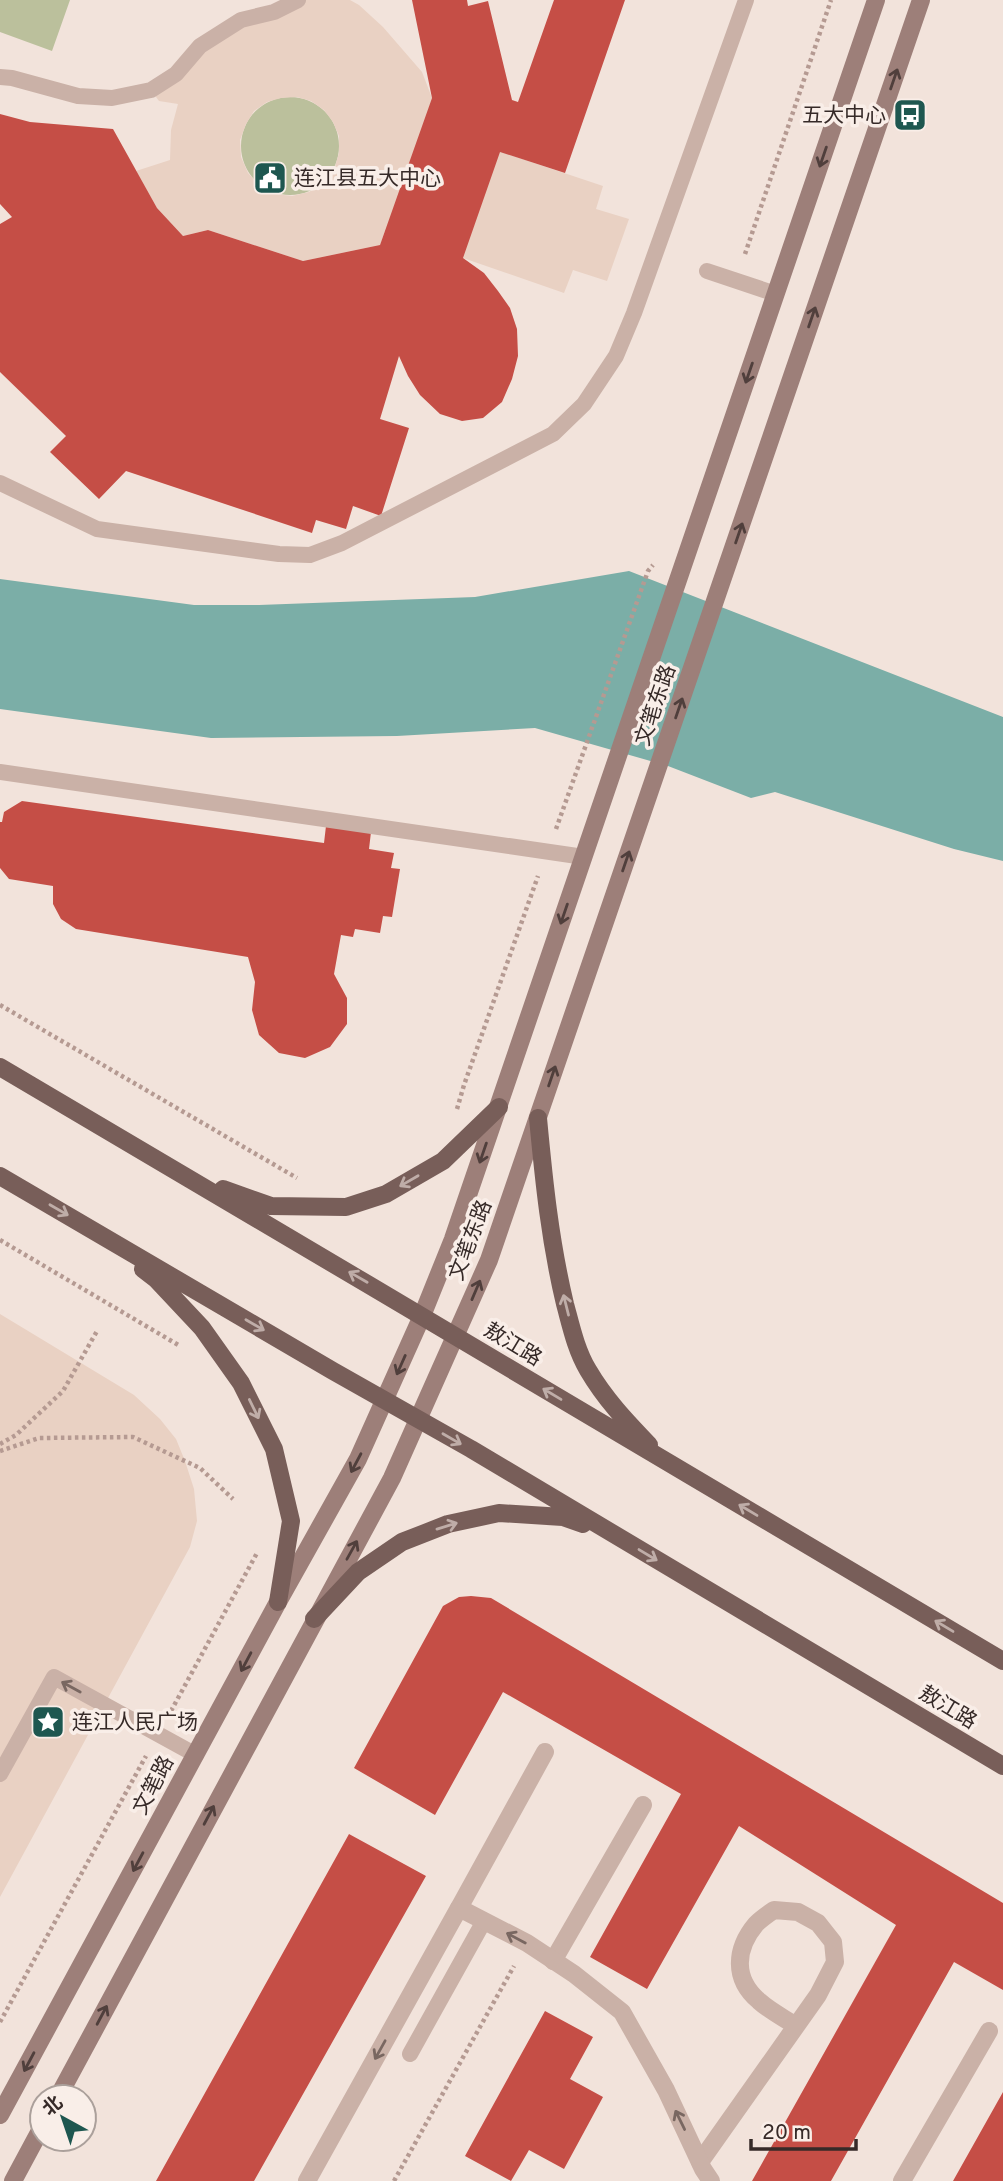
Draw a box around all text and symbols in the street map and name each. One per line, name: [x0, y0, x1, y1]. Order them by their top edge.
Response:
one-way arrow: [888, 68, 901, 90]
bus stop icon: 五大中心: [891, 96, 929, 134]
place label: 五大中心: [802, 103, 886, 130]
one-way arrow: [816, 146, 828, 168]
public building icon: 连江县五大中心: [251, 159, 289, 197]
place label: 连江县五大中心: [294, 166, 441, 193]
one-way arrow: [807, 307, 820, 329]
one-way arrow: [742, 361, 754, 383]
one-way arrow: [734, 522, 746, 544]
street label: 文笔东路: [630, 661, 683, 750]
one-way arrow: [674, 697, 686, 719]
one-way arrow: [621, 850, 633, 872]
one-way arrow: [557, 903, 569, 925]
one-way arrow: [547, 1065, 559, 1087]
one-way arrow: [476, 1142, 489, 1164]
one-way arrow: [399, 1174, 419, 1188]
street label: 文笔东路: [444, 1196, 499, 1285]
one-way arrow: [48, 1203, 68, 1217]
one-way arrow: [348, 1270, 368, 1284]
one-way arrow: [470, 1280, 483, 1301]
one-way arrow: [559, 1294, 572, 1317]
street label: 敖江路: [478, 1317, 546, 1373]
one-way arrow: [245, 1319, 265, 1333]
one-way arrow: [394, 1354, 407, 1375]
one-way arrow: [543, 1387, 563, 1401]
one-way arrow: [248, 1398, 262, 1419]
one-way arrow: [442, 1432, 462, 1446]
one-way arrow: [349, 1452, 363, 1472]
one-way arrow: [739, 1503, 759, 1517]
one-way arrow: [436, 1518, 458, 1531]
one-way arrow: [346, 1540, 359, 1561]
one-way arrow: [637, 1548, 657, 1562]
one-way arrow: [935, 1619, 955, 1633]
one-way arrow: [239, 1651, 253, 1671]
one-way arrow: [62, 1680, 82, 1694]
street label: 敖江路: [913, 1680, 981, 1736]
place icon: 连江人民广场: [29, 1703, 67, 1741]
place label: 连江人民广场: [72, 1710, 198, 1737]
street label: 文笔路: [128, 1752, 181, 1820]
one-way arrow: [203, 1805, 216, 1826]
one-way arrow: [130, 1851, 144, 1871]
one-way arrow: [507, 1931, 527, 1945]
one-way arrow: [96, 2005, 109, 2026]
one-way arrow: [373, 2039, 386, 2060]
one-way arrow: [22, 2051, 36, 2071]
north arrow: [28, 2083, 98, 2153]
text: 北: [38, 2091, 68, 2122]
scale bar: [751, 2108, 856, 2152]
one-way arrow: [673, 2110, 687, 2131]
text: 20 m: [762, 2120, 811, 2147]

